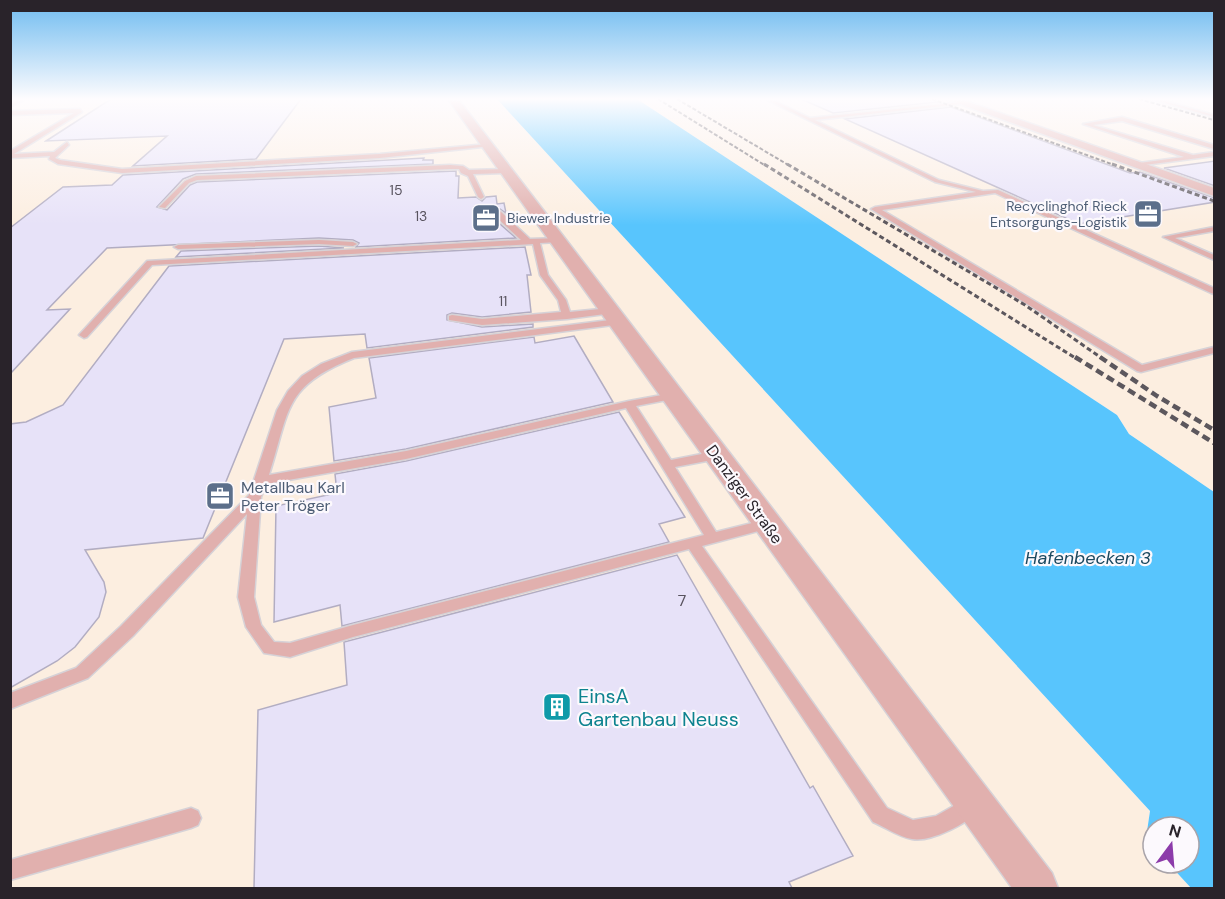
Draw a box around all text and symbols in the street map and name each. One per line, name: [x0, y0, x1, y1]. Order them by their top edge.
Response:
house number: 15: [390, 181, 402, 199]
place label: Recyclinghof Rieck Entsorgungs-Logistik: [990, 197, 1127, 231]
office icon: Recyclinghof Rieck Entsorgungs-Logistik: [1132, 198, 1164, 230]
office icon: Biewer Industrie: [470, 202, 502, 234]
house number: 13: [415, 207, 427, 225]
place label: Biewer Industrie: [507, 209, 611, 227]
house number: 11: [499, 292, 507, 310]
street label: Danziger Straße: [702, 441, 788, 548]
place label: Metallbau Karl Peter Tröger: [241, 477, 345, 516]
office icon: Metallbau Karl Peter Tröger: [204, 480, 236, 512]
water label: Hafenbecken 3: [1025, 546, 1151, 570]
house number: 7: [678, 590, 686, 611]
place label: EinsA Gartenbau Neuss: [578, 683, 739, 732]
building icon: EinsA Gartenbau Neuss: [541, 691, 573, 723]
north arrow: [1141, 815, 1201, 875]
text: N: [1166, 819, 1184, 843]

